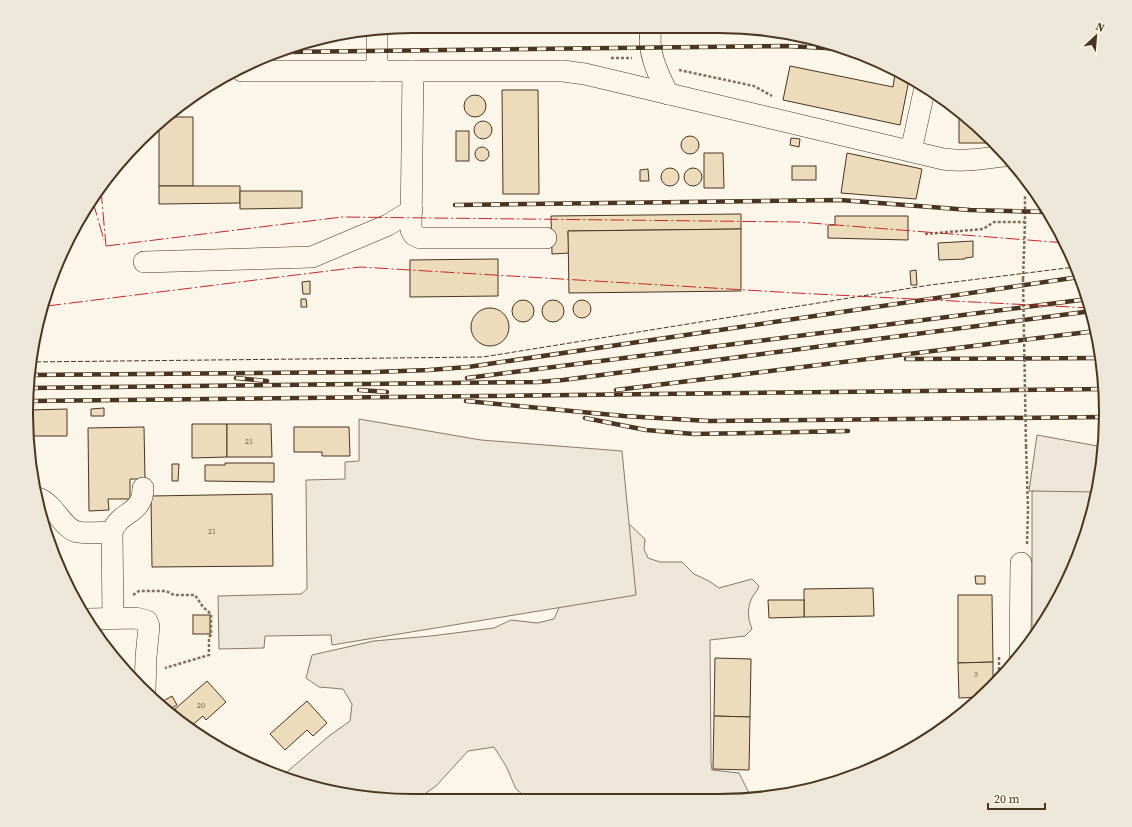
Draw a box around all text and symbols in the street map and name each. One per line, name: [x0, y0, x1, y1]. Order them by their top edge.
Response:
north arrow: [1076, 16, 1116, 56]
text: N: [1093, 19, 1107, 36]
house number: 21: [245, 436, 253, 447]
house number: 21: [208, 526, 216, 537]
house number: 3: [974, 669, 978, 680]
house number: 20: [197, 700, 205, 711]
scale bar: [988, 785, 1045, 811]
text: 20 m: [994, 791, 1020, 807]

